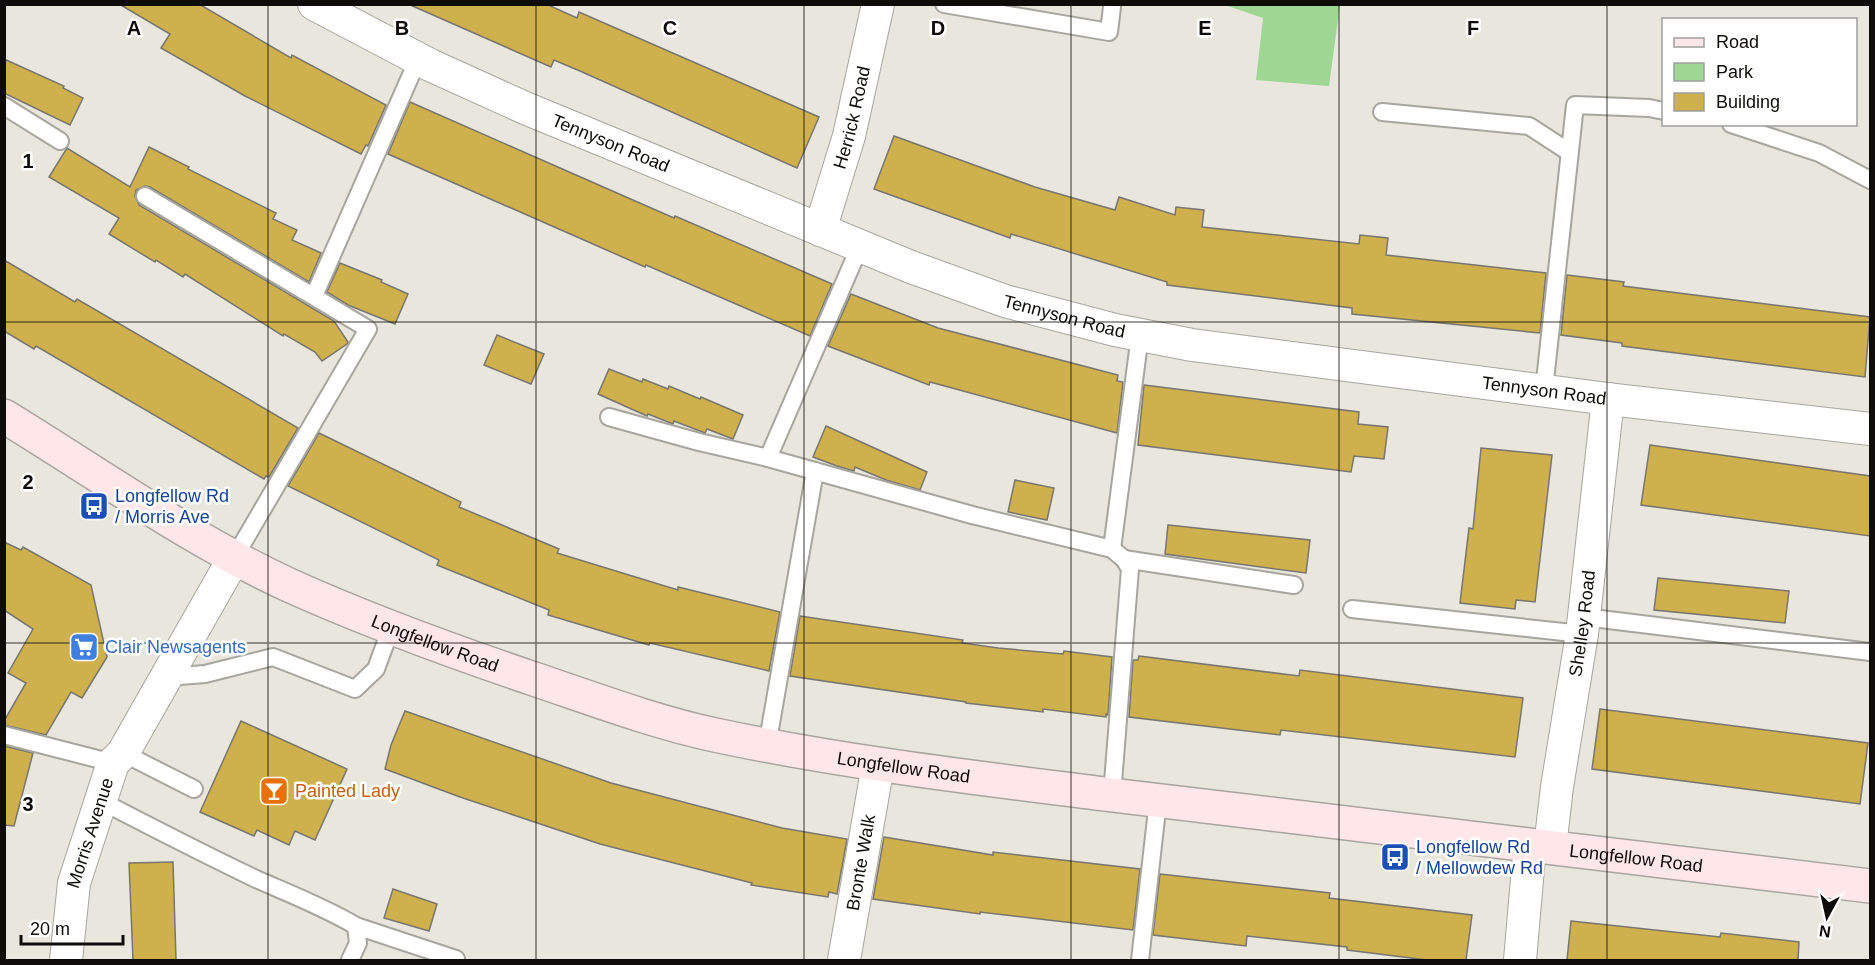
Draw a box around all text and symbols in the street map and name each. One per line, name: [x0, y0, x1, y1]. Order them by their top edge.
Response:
text: A: [127, 17, 141, 39]
text: B: [395, 17, 409, 39]
text: C: [663, 17, 677, 39]
text: D: [931, 17, 945, 39]
text: E: [1198, 17, 1212, 39]
text: F: [1467, 17, 1479, 39]
legend: [1662, 18, 1857, 126]
text: Road: [1716, 32, 1759, 52]
text: Park: [1716, 62, 1754, 82]
street label: Herrick Road: [829, 64, 874, 171]
text: Building: [1716, 92, 1780, 112]
street label: Tennyson Road: [549, 110, 672, 176]
text: 1: [22, 150, 34, 172]
street label: Tennyson Road: [1001, 291, 1127, 342]
street label: Tennyson Road: [1481, 373, 1607, 409]
text: 2: [22, 471, 34, 493]
place label: Longfellow Rd / Morris Ave: [115, 486, 229, 527]
bus stop icon: Longfellow Rd / Morris Ave: [78, 490, 110, 522]
street label: Shelley Road: [1565, 569, 1599, 678]
street label: Longfellow Road: [368, 611, 501, 676]
supermarket icon: Clair Newsagents: [68, 631, 100, 663]
place label: Clair Newsagents: [105, 637, 246, 657]
street label: Longfellow Road: [836, 748, 971, 787]
street label: Morris Avenue: [63, 775, 118, 891]
bar icon: Painted Lady: [258, 775, 290, 807]
place label: Painted Lady: [295, 781, 400, 801]
text: 3: [22, 793, 34, 815]
street label: Bronte Walk: [843, 812, 879, 912]
place label: Longfellow Rd / Mellowdew Rd: [1416, 837, 1543, 878]
bus stop icon: Longfellow Rd / Mellowdew Rd: [1379, 841, 1411, 873]
street label: Longfellow Road: [1568, 841, 1704, 876]
north arrow: [1797, 887, 1857, 947]
scale bar: [21, 908, 123, 946]
text: 20 m: [30, 919, 70, 939]
text: N: [1818, 922, 1832, 941]

